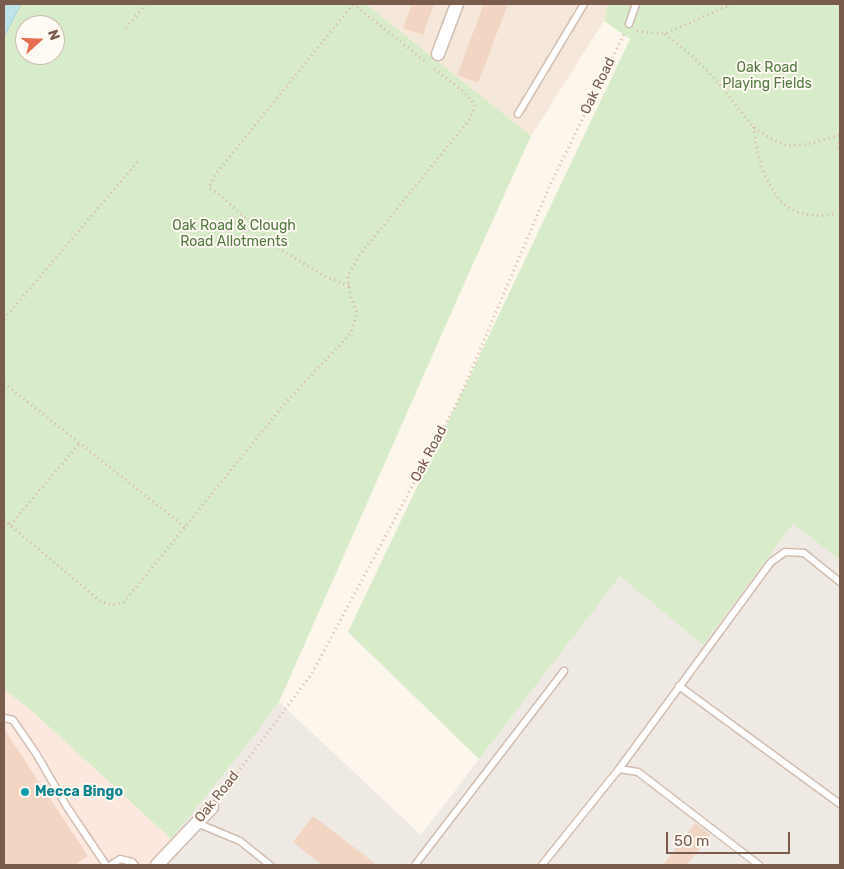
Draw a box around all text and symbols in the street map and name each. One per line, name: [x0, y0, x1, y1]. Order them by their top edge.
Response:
north arrow: [15, 15, 65, 65]
text: N: [44, 27, 63, 43]
street label: Oak Road: [577, 55, 619, 117]
park label: Oak Road Playing Fields: [722, 60, 812, 92]
park label: Oak Road & Clough Road Allotments: [172, 218, 296, 250]
street label: Oak Road: [407, 423, 451, 485]
street label: Oak Road: [191, 768, 243, 826]
place label: Mecca Bingo: [35, 784, 123, 800]
marker: Mecca Bingo: [19, 786, 31, 798]
scale bar: [669, 822, 793, 854]
text: 50 m: [674, 832, 709, 850]

